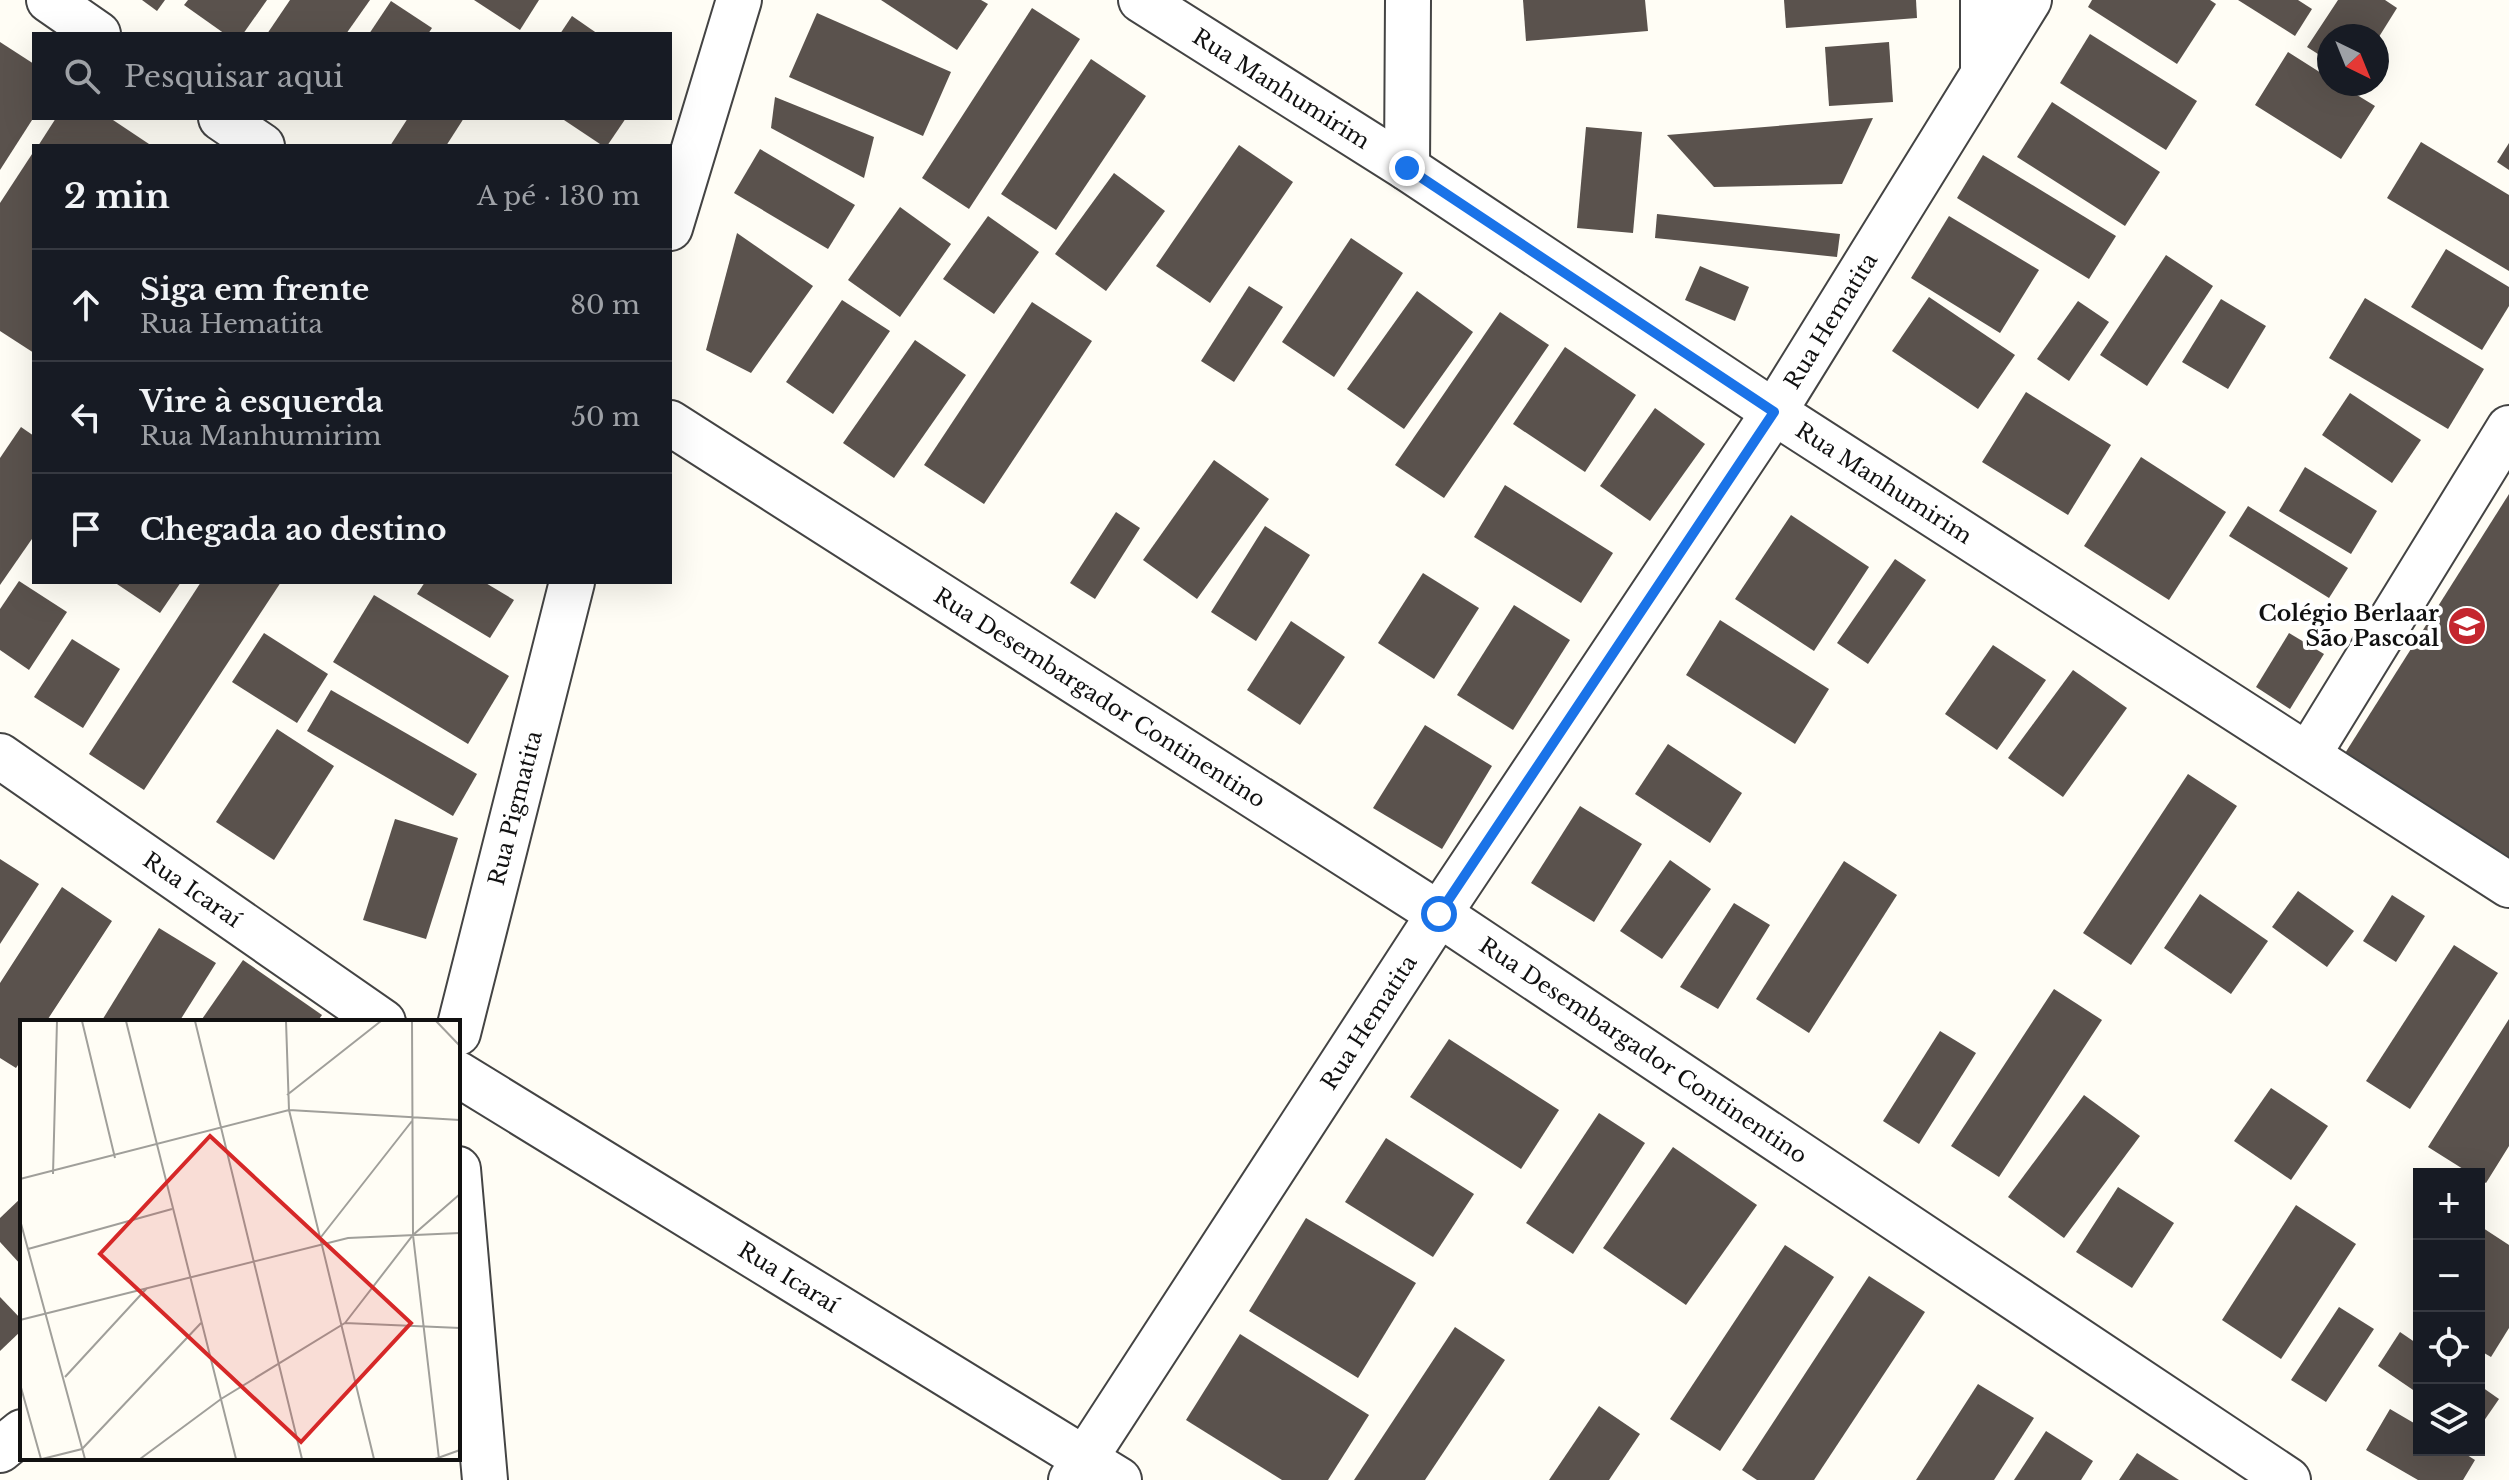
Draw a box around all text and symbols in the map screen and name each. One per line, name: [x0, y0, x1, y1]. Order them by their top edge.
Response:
street label: Rua Manhumirim: [1187, 23, 1375, 155]
north arrow: [2317, 24, 2389, 96]
search box: [32, 32, 672, 120]
icon: search: [60, 54, 104, 98]
text: Pesquisar aqui: [124, 58, 343, 95]
route end: [1389, 150, 1425, 186]
text: 2 min: [64, 175, 170, 217]
text: A pé · 130 m: [477, 180, 640, 212]
street label: Rua Hematita: [1779, 247, 1884, 394]
text: Siga em frente: [140, 271, 369, 308]
icon: ahead: [64, 283, 108, 327]
text: 80 m: [570, 289, 640, 321]
text: Rua Hematita: [140, 308, 323, 340]
text: Vire à esquerda: [140, 383, 383, 420]
icon: left: [64, 395, 108, 439]
text: 50 m: [571, 401, 640, 433]
street label: Rua Manhumirim: [1790, 416, 1977, 550]
text: Rua Manhumirim: [140, 420, 381, 452]
icon: arrive: [64, 507, 108, 551]
text: Chegada ao destino: [140, 511, 446, 548]
street label: Rua Desembargador Continentino: [929, 582, 1270, 814]
place label: Colégio Berlaar São Pascoal: [2259, 600, 2439, 652]
school or university icon: Colégio Berlaar São Pascoal: [2446, 605, 2488, 647]
street label: Rua Pigmatita: [483, 727, 548, 888]
street label: Rua Icaraí: [138, 847, 246, 934]
route start: [1421, 896, 1457, 932]
street label: Rua Desembargador Continentino: [1474, 932, 1812, 1170]
street label: Rua Hematita: [1315, 950, 1423, 1095]
inset map: [20, 1020, 460, 1460]
map controls: [2413, 1168, 2485, 1456]
button: +: [2413, 1168, 2485, 1240]
street label: Rua Icaraí: [733, 1236, 844, 1319]
button: −: [2413, 1240, 2485, 1312]
button: locate: [2413, 1312, 2485, 1384]
button: layers: [2413, 1384, 2485, 1456]

